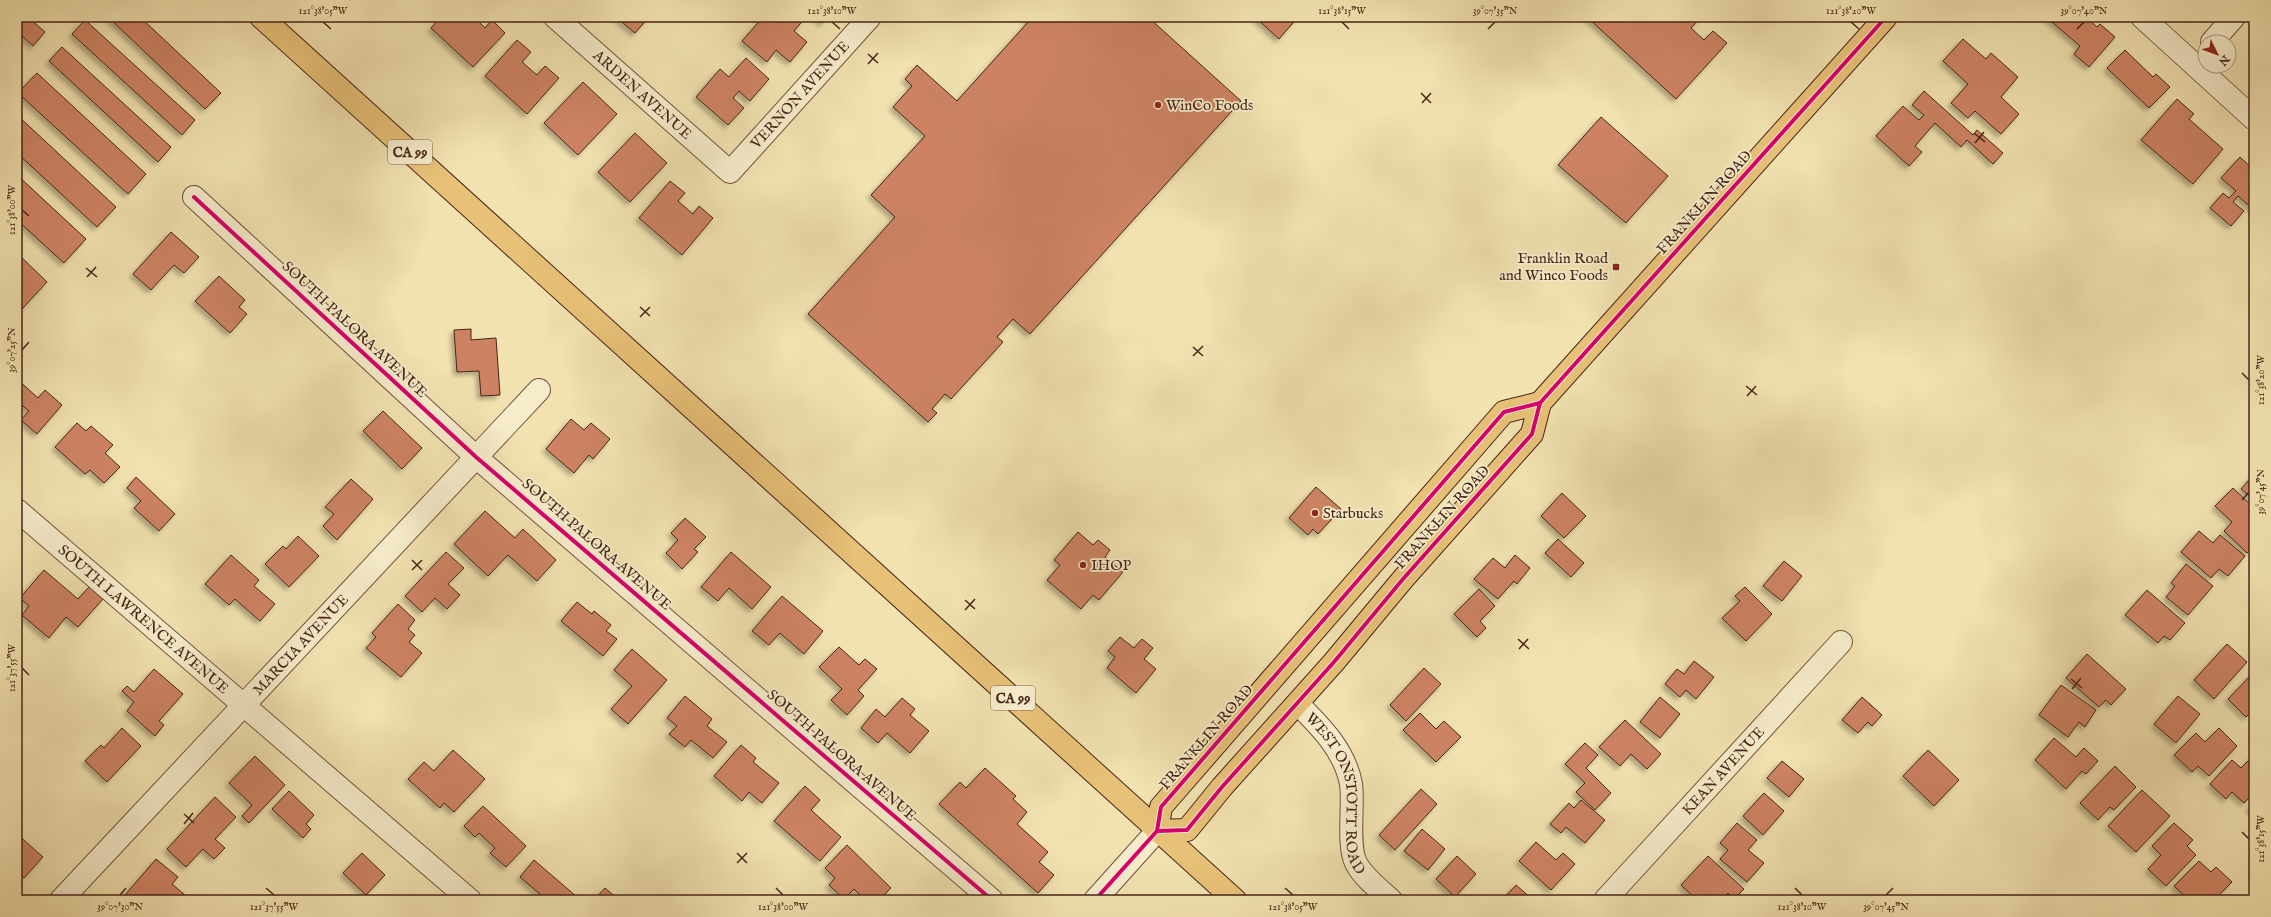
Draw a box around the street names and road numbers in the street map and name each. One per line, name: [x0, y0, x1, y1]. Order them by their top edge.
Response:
street label: VERNON AVENUE: [746, 37, 854, 154]
street label: ARDEN AVENUE: [588, 45, 696, 144]
road number: CA 99: [388, 140, 432, 164]
street label: FRANKLIN ROAD: [1653, 146, 1756, 258]
street label: SOUTH PALORA AVENUE: [278, 257, 431, 402]
street label: FRANKLIN ROAD: [1391, 461, 1494, 573]
street label: SOUTH PALORA AVENUE: [518, 474, 675, 614]
street label: SOUTH LAWRENCE AVENUE: [54, 541, 233, 698]
street label: MARCIA AVENUE: [249, 590, 353, 700]
street label: FRANKLIN ROAD: [1155, 681, 1257, 794]
street label: SOUTH PALORA AVENUE: [763, 685, 920, 825]
road number: CA 99: [991, 686, 1035, 710]
street label: WEST ONSTOTT ROAD: [1301, 709, 1370, 878]
street label: KEAN AVENUE: [1678, 723, 1769, 819]

